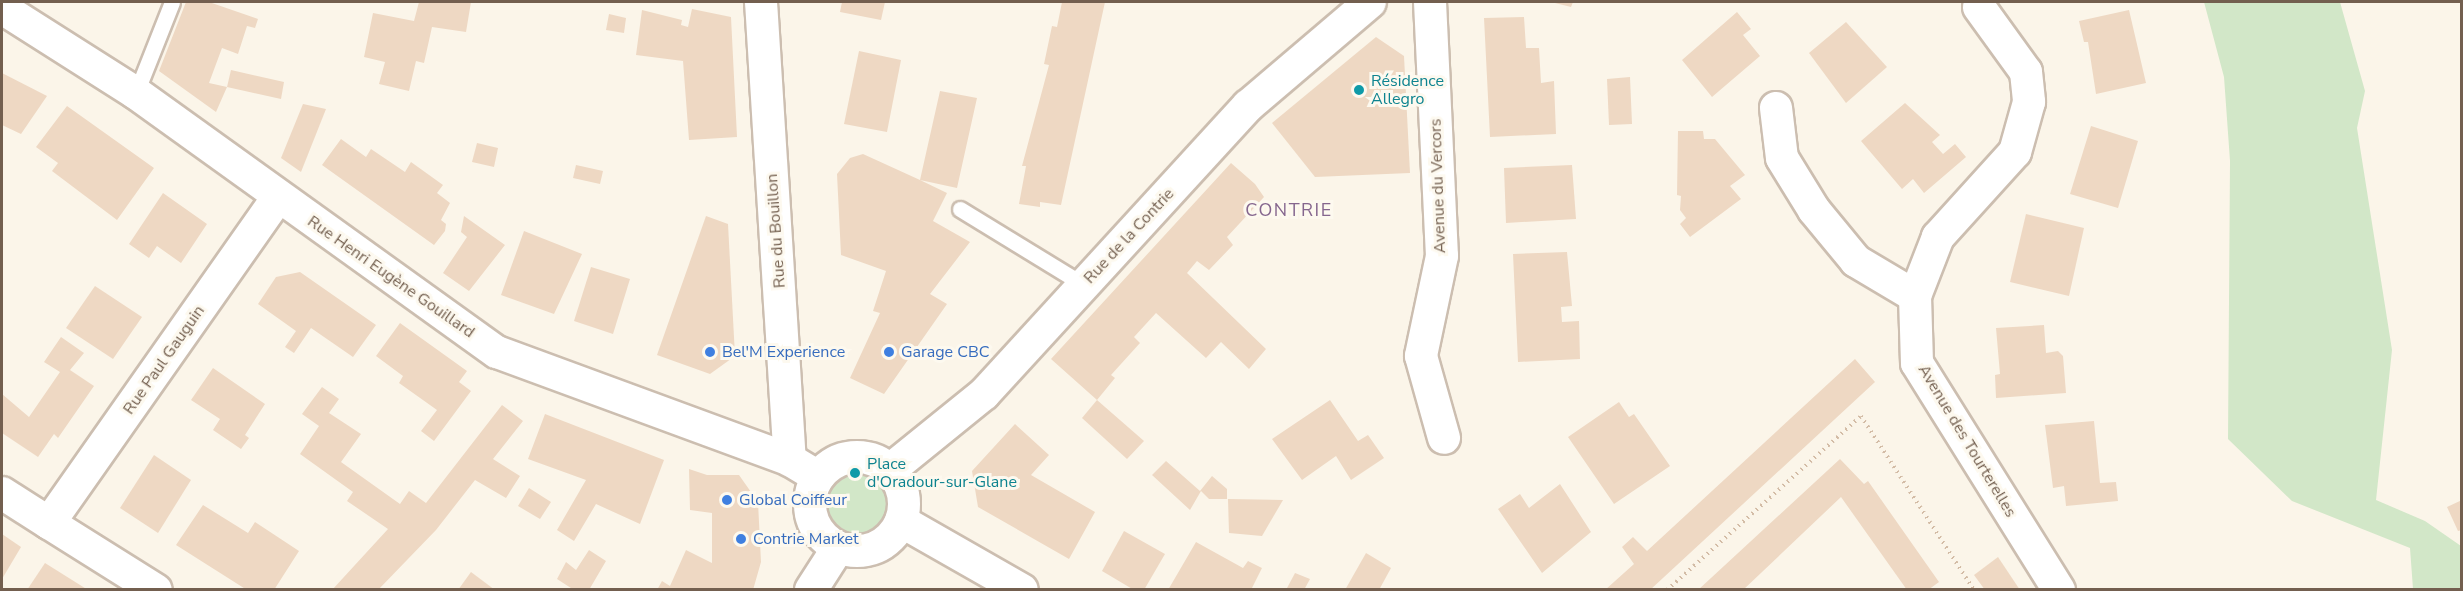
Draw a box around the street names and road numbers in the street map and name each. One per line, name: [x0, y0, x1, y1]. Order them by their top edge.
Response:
street label: Avenue du Vercors: [1426, 118, 1450, 254]
street label: Rue du Bouillon: [762, 173, 790, 289]
street label: Rue de la Contrie: [1080, 184, 1178, 288]
street label: Rue Henri Eugène Gouillard: [304, 212, 478, 342]
street label: Rue Paul Gauguin: [119, 302, 209, 418]
street label: Avenue des Tourterelles: [1914, 361, 2020, 521]

